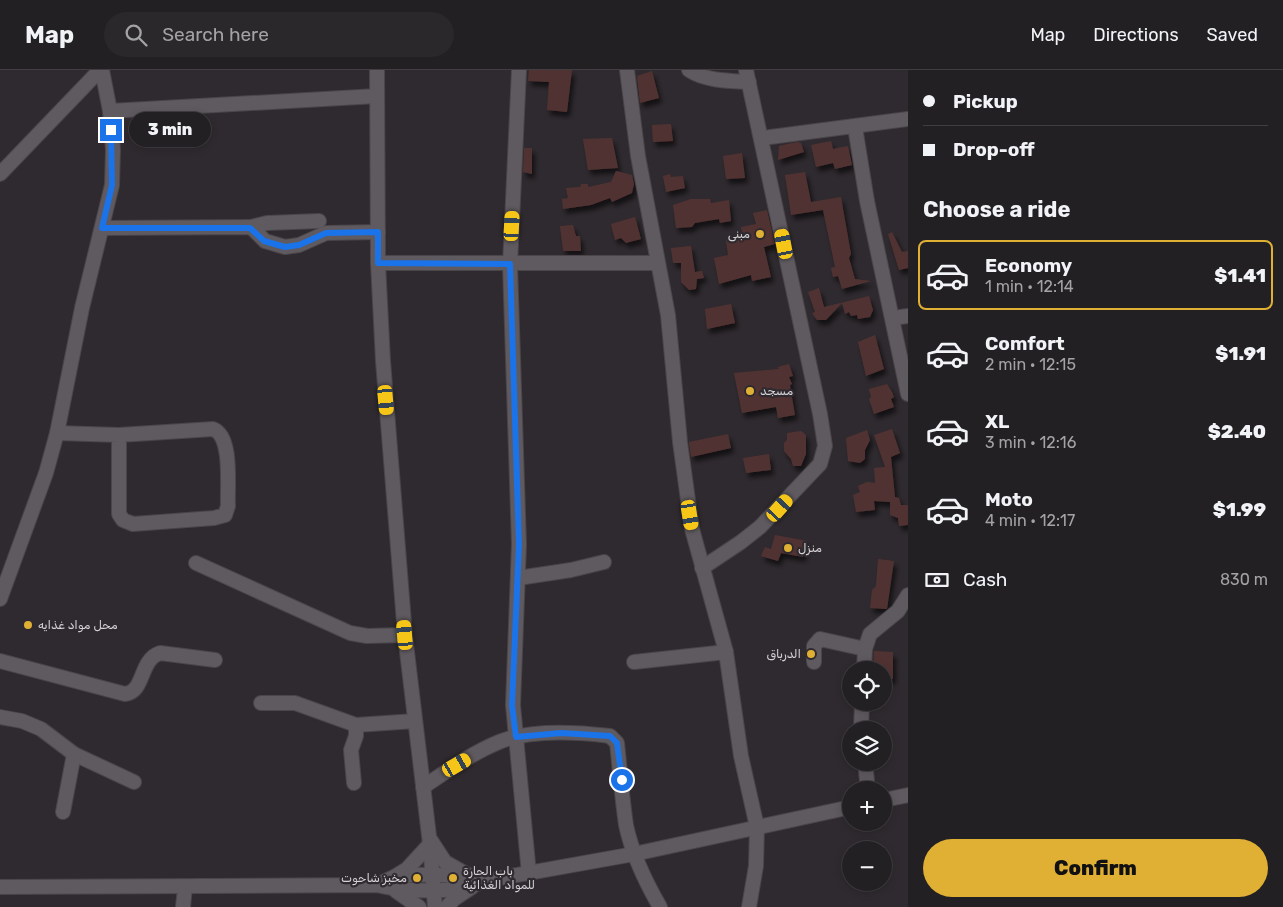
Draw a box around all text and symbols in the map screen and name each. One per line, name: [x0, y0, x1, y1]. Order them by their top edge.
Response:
search box: [104, 12, 454, 57]
text: Map: [25, 21, 74, 49]
icon: search: [122, 21, 150, 49]
text: Search here: [162, 23, 269, 46]
text: Map: [1030, 24, 1065, 46]
text: Directions: [1093, 24, 1179, 46]
text: Saved: [1207, 24, 1258, 46]
text: Pickup: [953, 90, 1018, 113]
callout: 3 min: [128, 112, 211, 148]
route end: [100, 119, 122, 141]
text: 3 min: [148, 120, 192, 139]
text: Drop-off: [953, 138, 1035, 161]
text: Choose a ride: [923, 196, 1070, 223]
car: [503, 211, 520, 241]
place label: مبنى: [728, 227, 750, 242]
marker: مبنى: [754, 228, 766, 240]
car: [773, 228, 794, 260]
icon: car: [925, 253, 970, 298]
text: Economy: [985, 254, 1072, 277]
text: $1.41: [1214, 264, 1266, 287]
text: 1 min · 12:14: [985, 277, 1074, 296]
icon: car: [925, 331, 970, 376]
text: Comfort: [985, 332, 1065, 355]
text: $1.91: [1215, 342, 1266, 365]
text: 2 min · 12:15: [985, 355, 1076, 374]
car: [377, 384, 394, 416]
place label: مسجد: [760, 384, 793, 398]
marker: مسجد: [744, 385, 756, 397]
icon: car: [925, 409, 970, 454]
text: XL: [985, 410, 1009, 433]
text: $2.40: [1208, 420, 1266, 443]
text: 3 min · 12:16: [985, 433, 1076, 452]
icon: car: [925, 487, 970, 532]
text: Moto: [985, 488, 1033, 511]
car: [764, 492, 795, 524]
text: $1.99: [1213, 498, 1266, 521]
car: [680, 499, 699, 531]
text: 4 min · 12:17: [985, 511, 1075, 530]
place label: منزل: [798, 541, 822, 556]
marker: منزل: [782, 542, 794, 554]
icon: cash: [923, 566, 951, 594]
text: Cash: [963, 568, 1007, 591]
text: 830 m: [1220, 570, 1268, 589]
place label: محل مواد غذايه: [38, 618, 118, 633]
marker: محل مواد غذايه: [22, 619, 34, 631]
car: [396, 619, 413, 651]
place label: الدرباق: [766, 647, 801, 662]
marker: الدرباق: [805, 648, 817, 660]
map controls: [842, 661, 892, 891]
button: locate: [842, 661, 892, 711]
button: layers: [842, 721, 892, 771]
car: [440, 751, 473, 779]
route start: [611, 769, 633, 791]
button: +: [842, 781, 892, 831]
button: Confirm: [923, 839, 1268, 897]
button: −: [842, 841, 892, 891]
place label: باب الحارة للمواد الغذائية: [463, 864, 535, 893]
place label: مخبز شاحوت: [341, 871, 407, 886]
marker: مخبز شاحوت: [411, 872, 423, 884]
marker: باب الحارة للمواد الغذائية: [447, 872, 459, 884]

